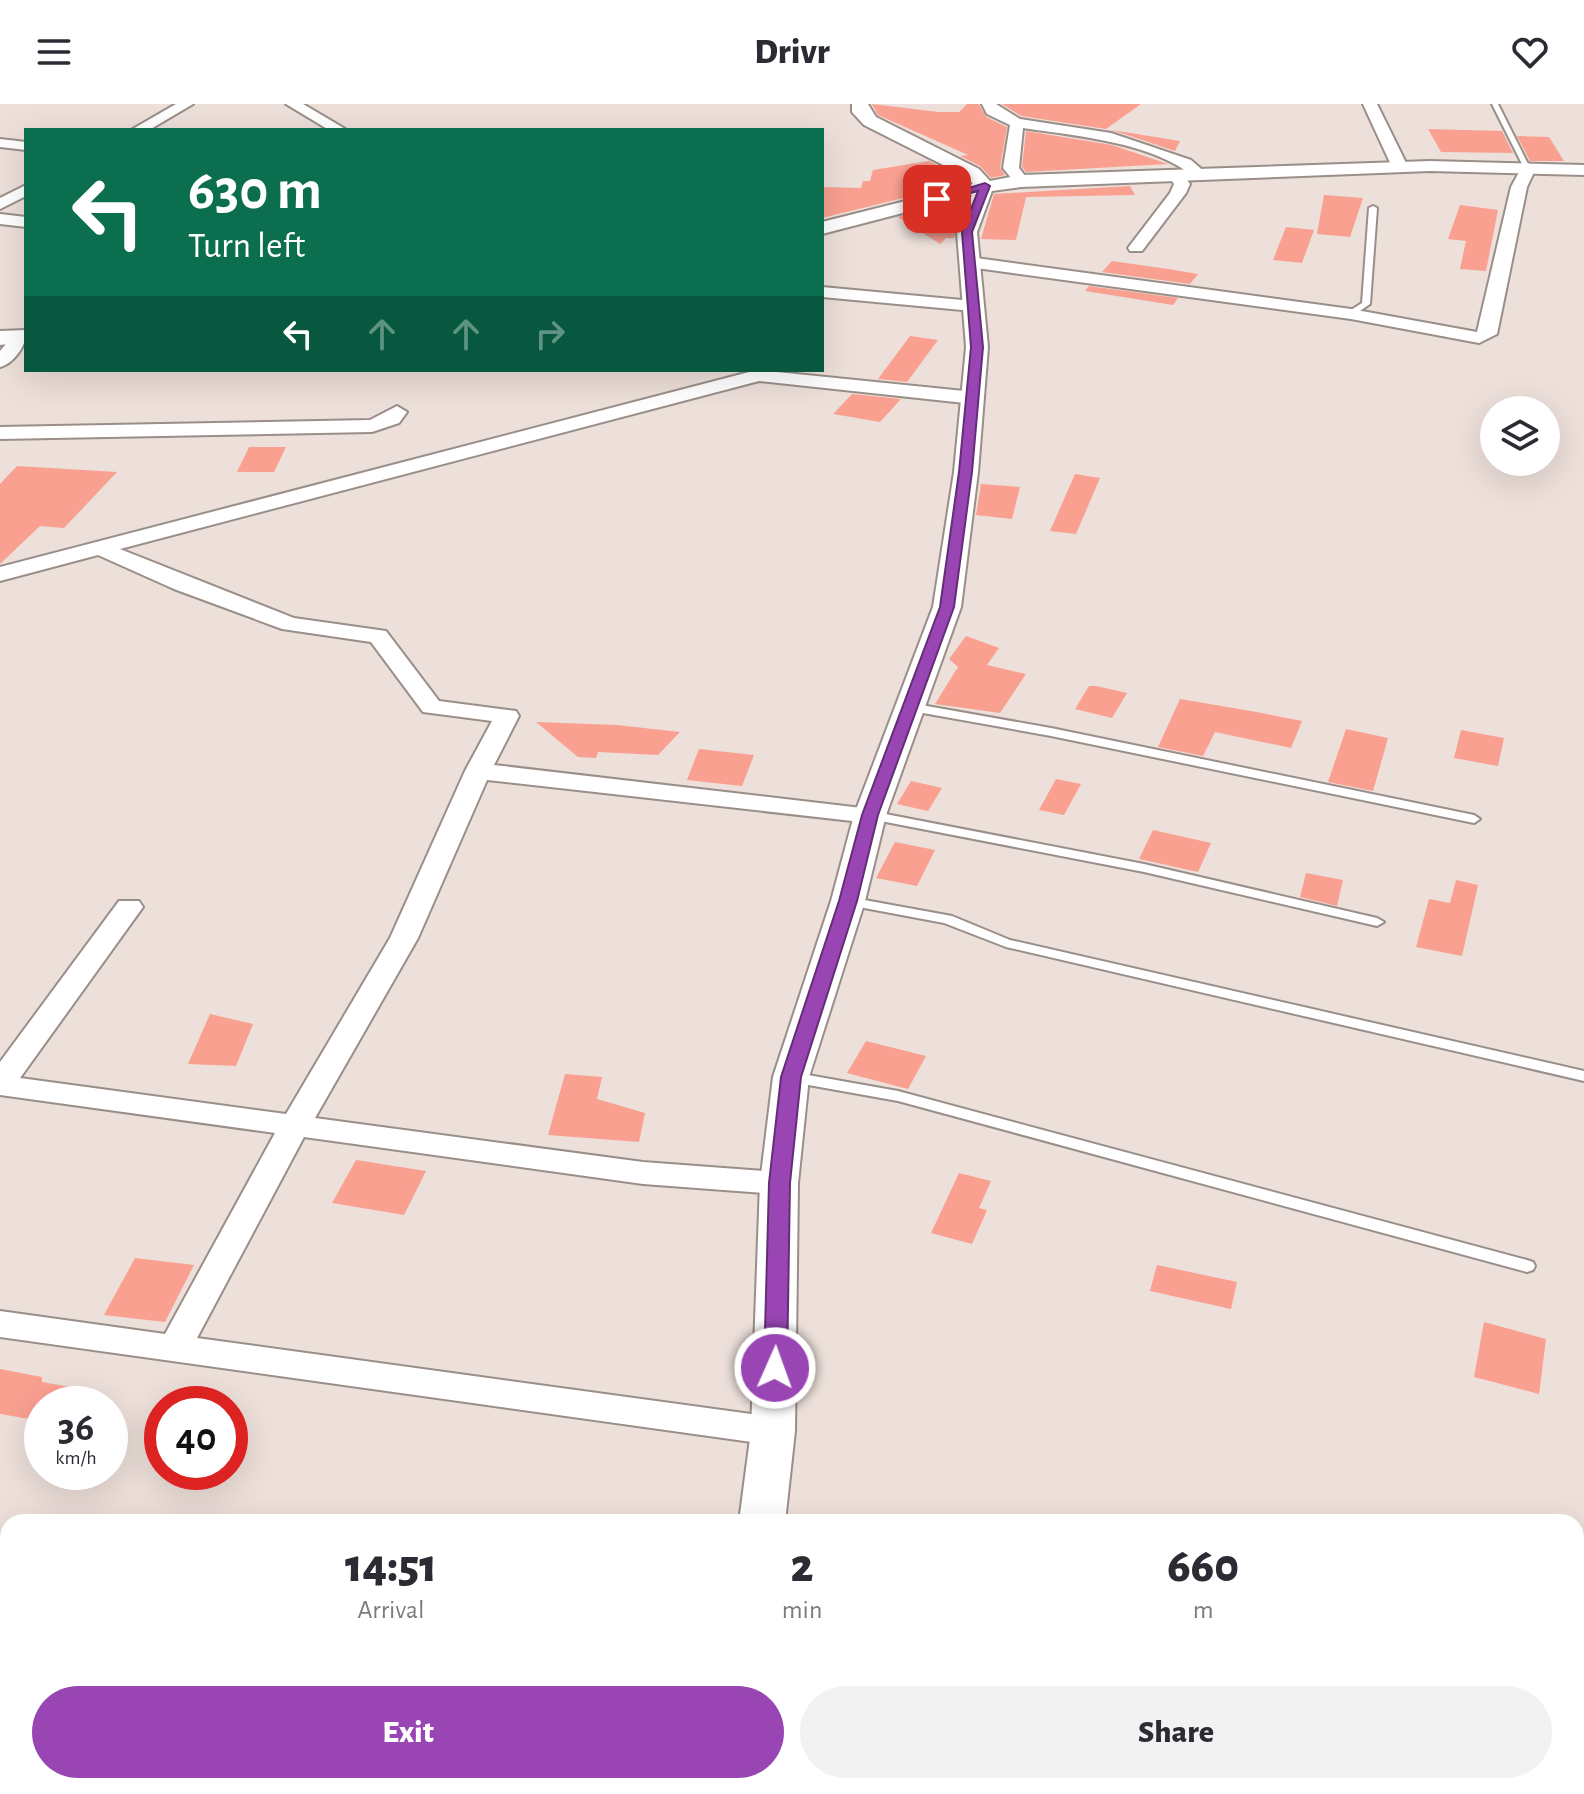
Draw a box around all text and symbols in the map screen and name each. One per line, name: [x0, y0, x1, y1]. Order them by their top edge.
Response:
icon: menu: [32, 30, 76, 74]
icon: heart: [1508, 30, 1552, 74]
text: Drivr: [754, 34, 830, 70]
icon: left: [56, 160, 160, 264]
text: 630 m: [188, 163, 322, 219]
pin: [903, 165, 971, 233]
icon: arrive: [915, 177, 959, 221]
text: Turn left: [188, 228, 305, 264]
icon: left: [276, 312, 320, 356]
icon: ahead: [360, 312, 404, 356]
icon: ahead: [444, 312, 488, 356]
icon: right: [528, 312, 572, 356]
map controls: [1480, 396, 1560, 476]
button: layers: [1480, 396, 1560, 476]
position arrow: [733, 1326, 817, 1410]
speed limit sign: 40: [144, 1386, 248, 1490]
text: 36: [58, 1408, 94, 1448]
text: km/h: [55, 1448, 97, 1468]
text: 14:51: [345, 1543, 437, 1591]
text: 2: [791, 1543, 814, 1591]
text: 660: [1167, 1543, 1239, 1591]
text: Arrival: [357, 1597, 424, 1623]
text: min: [782, 1597, 822, 1623]
text: m: [1193, 1597, 1214, 1623]
button: Exit: [32, 1686, 784, 1778]
button: Share: [800, 1686, 1552, 1778]

